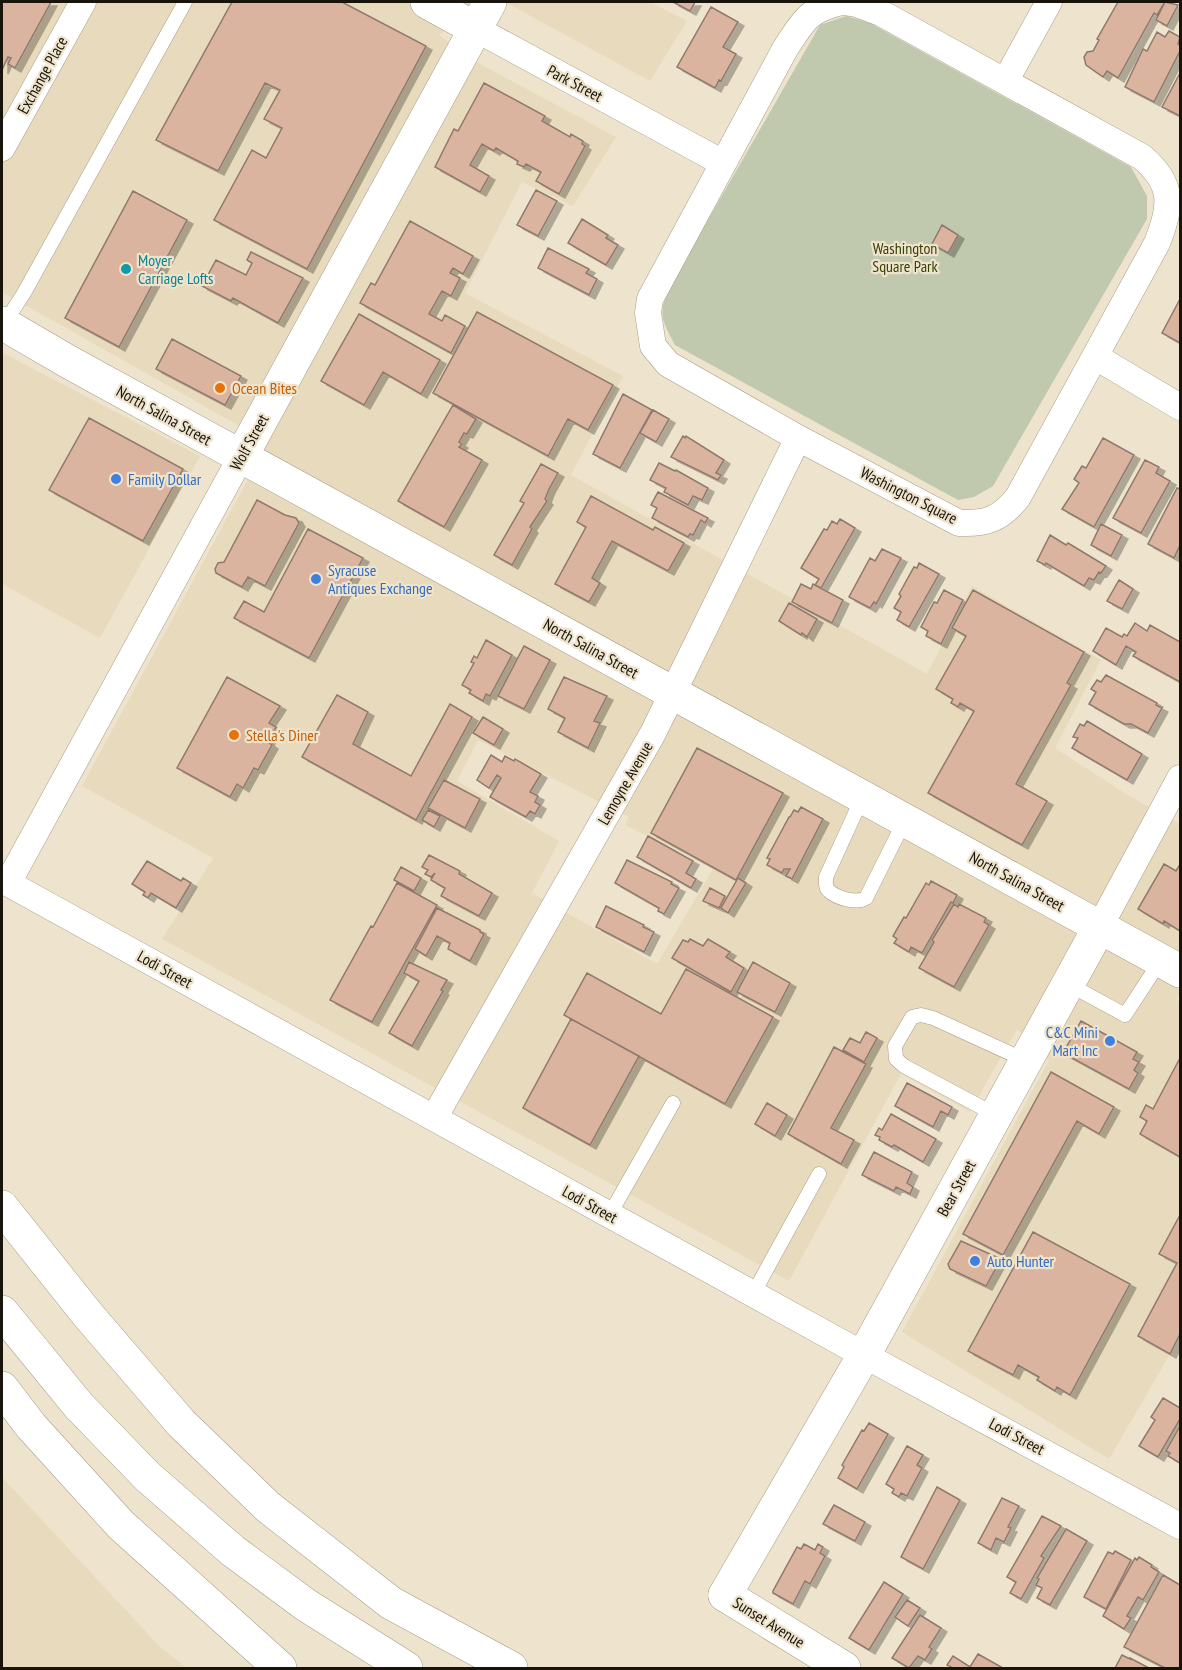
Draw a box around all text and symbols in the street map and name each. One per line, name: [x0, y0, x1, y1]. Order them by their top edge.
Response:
street label: Exchange Place: [13, 33, 71, 117]
street label: Park Street: [544, 60, 607, 106]
park label: Washington Square Park: [872, 238, 938, 276]
place label: Moyer Carriage Lofts: [138, 250, 214, 288]
marker: Moyer Carriage Lofts: [119, 262, 133, 276]
place label: Ocean Bites: [232, 378, 297, 398]
street label: North Salina Street: [113, 381, 216, 450]
marker: Ocean Bites: [213, 381, 227, 395]
street label: Wolf Street: [225, 410, 273, 474]
street label: Washington Square: [857, 462, 961, 528]
place label: Family Dollar: [128, 469, 202, 489]
marker: Family Dollar: [109, 472, 123, 486]
place label: Syracuse Antiques Exchange: [328, 560, 433, 598]
marker: Syracuse Antiques Exchange: [309, 572, 323, 586]
street label: North Salina Street: [540, 614, 643, 683]
place label: Stella's Diner: [246, 725, 319, 745]
marker: Stella's Diner: [227, 728, 241, 742]
street label: Lemoyne Avenue: [593, 738, 657, 828]
street label: North Salina Street: [966, 847, 1069, 916]
street label: Lodi Street: [134, 946, 197, 993]
place label: C&C Mini Mart Inc: [1046, 1022, 1098, 1060]
marker: C&C Mini Mart Inc: [1103, 1034, 1117, 1048]
street label: Bear Street: [932, 1156, 980, 1220]
street label: Lodi Street: [559, 1181, 622, 1228]
place label: Auto Hunter: [987, 1251, 1055, 1271]
marker: Auto Hunter: [968, 1254, 982, 1268]
street label: Lodi Street: [986, 1413, 1049, 1459]
street label: Sunset Avenue: [730, 1592, 808, 1652]

